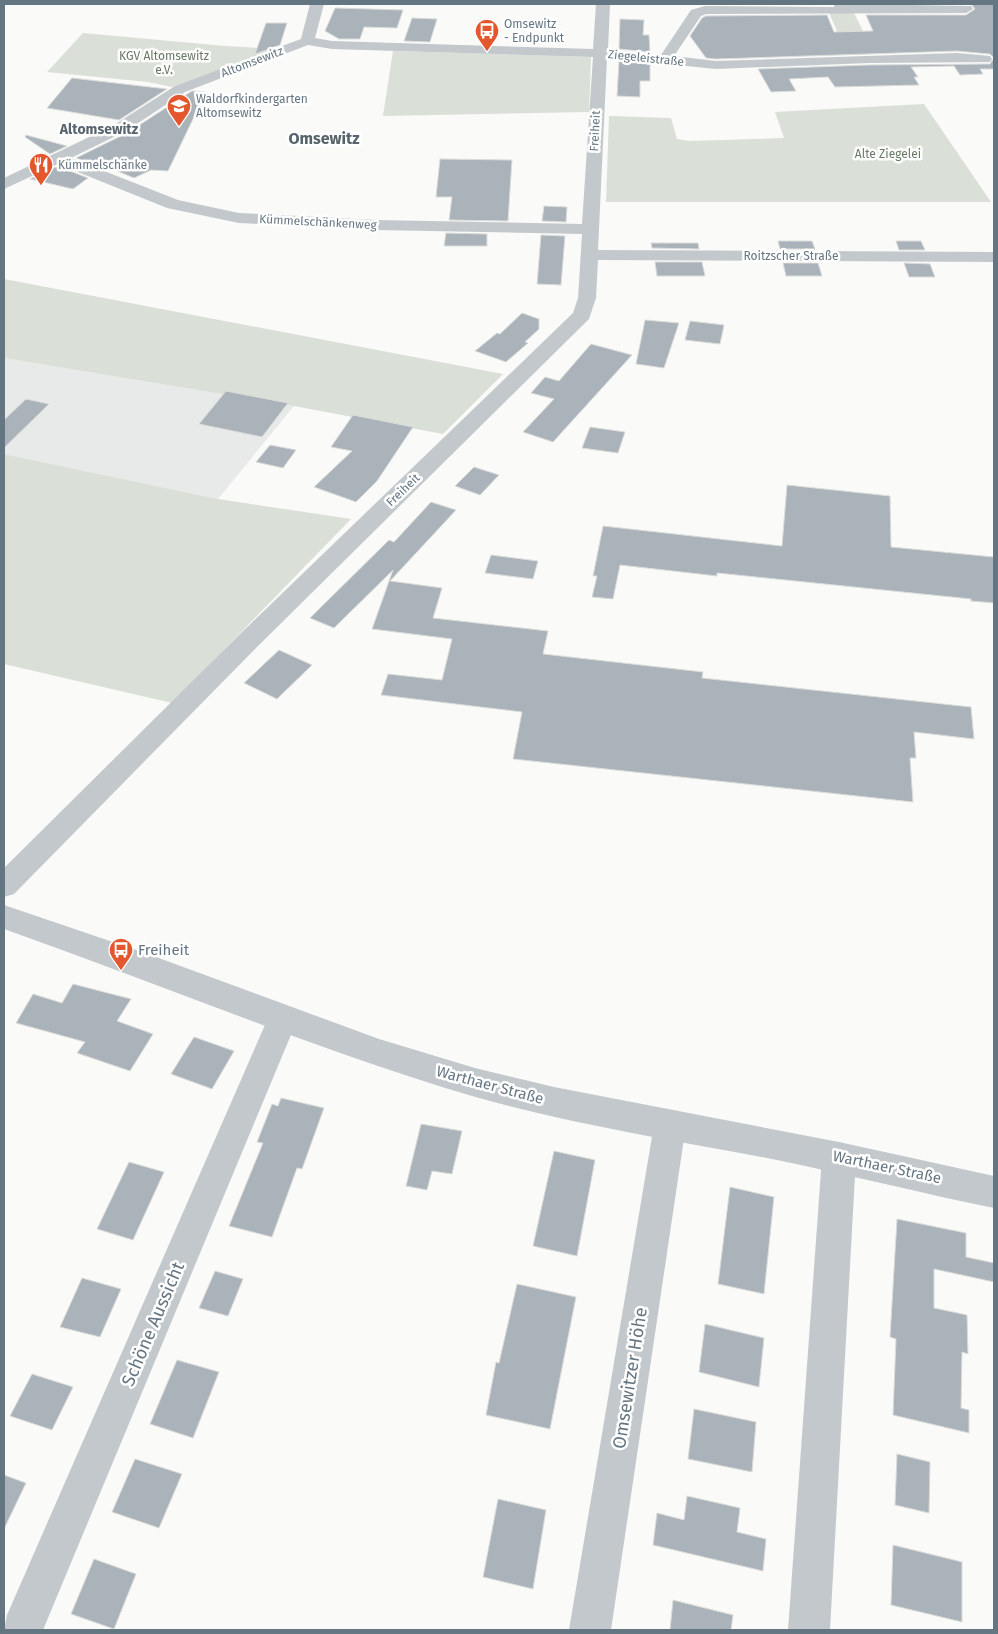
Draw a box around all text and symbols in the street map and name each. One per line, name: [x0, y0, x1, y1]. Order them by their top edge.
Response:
place label: Omsewitz - Endpunkt: [504, 17, 565, 45]
bus stop icon: Omsewitz - Endpunkt: [474, 18, 500, 52]
street label: Altomsewitz: [219, 44, 285, 80]
street label: Ziegeleistraße: [607, 47, 685, 69]
park label: KGV Altomsewitz e.V.: [119, 49, 209, 77]
place label: Waldorfkindergarten Altomsewitz: [196, 92, 308, 120]
school or university icon: Waldorfkindergarten Altomsewitz: [166, 93, 192, 127]
street label: Freiheit: [587, 110, 603, 152]
district label: Altomsewitz: [59, 121, 139, 138]
district label: Omsewitz: [288, 129, 360, 148]
park label: Alte Ziegelei: [855, 147, 921, 161]
restaurant icon: Kümmelschänke: [28, 152, 54, 186]
place label: Kümmelschänke: [58, 158, 147, 172]
street label: Kümmelschänkenweg: [259, 212, 378, 232]
street label: Roitzscher Straße: [744, 249, 838, 263]
street label: Freiheit: [383, 470, 423, 509]
bus stop icon: Freiheit: [108, 937, 134, 971]
place label: Freiheit: [138, 941, 190, 959]
street label: Warthaer Straße: [434, 1062, 546, 1108]
street label: Warthaer Straße: [831, 1147, 943, 1187]
street label: Schöne Aussicht: [117, 1258, 189, 1389]
street label: Omsewitzer Höhe: [608, 1306, 652, 1450]

